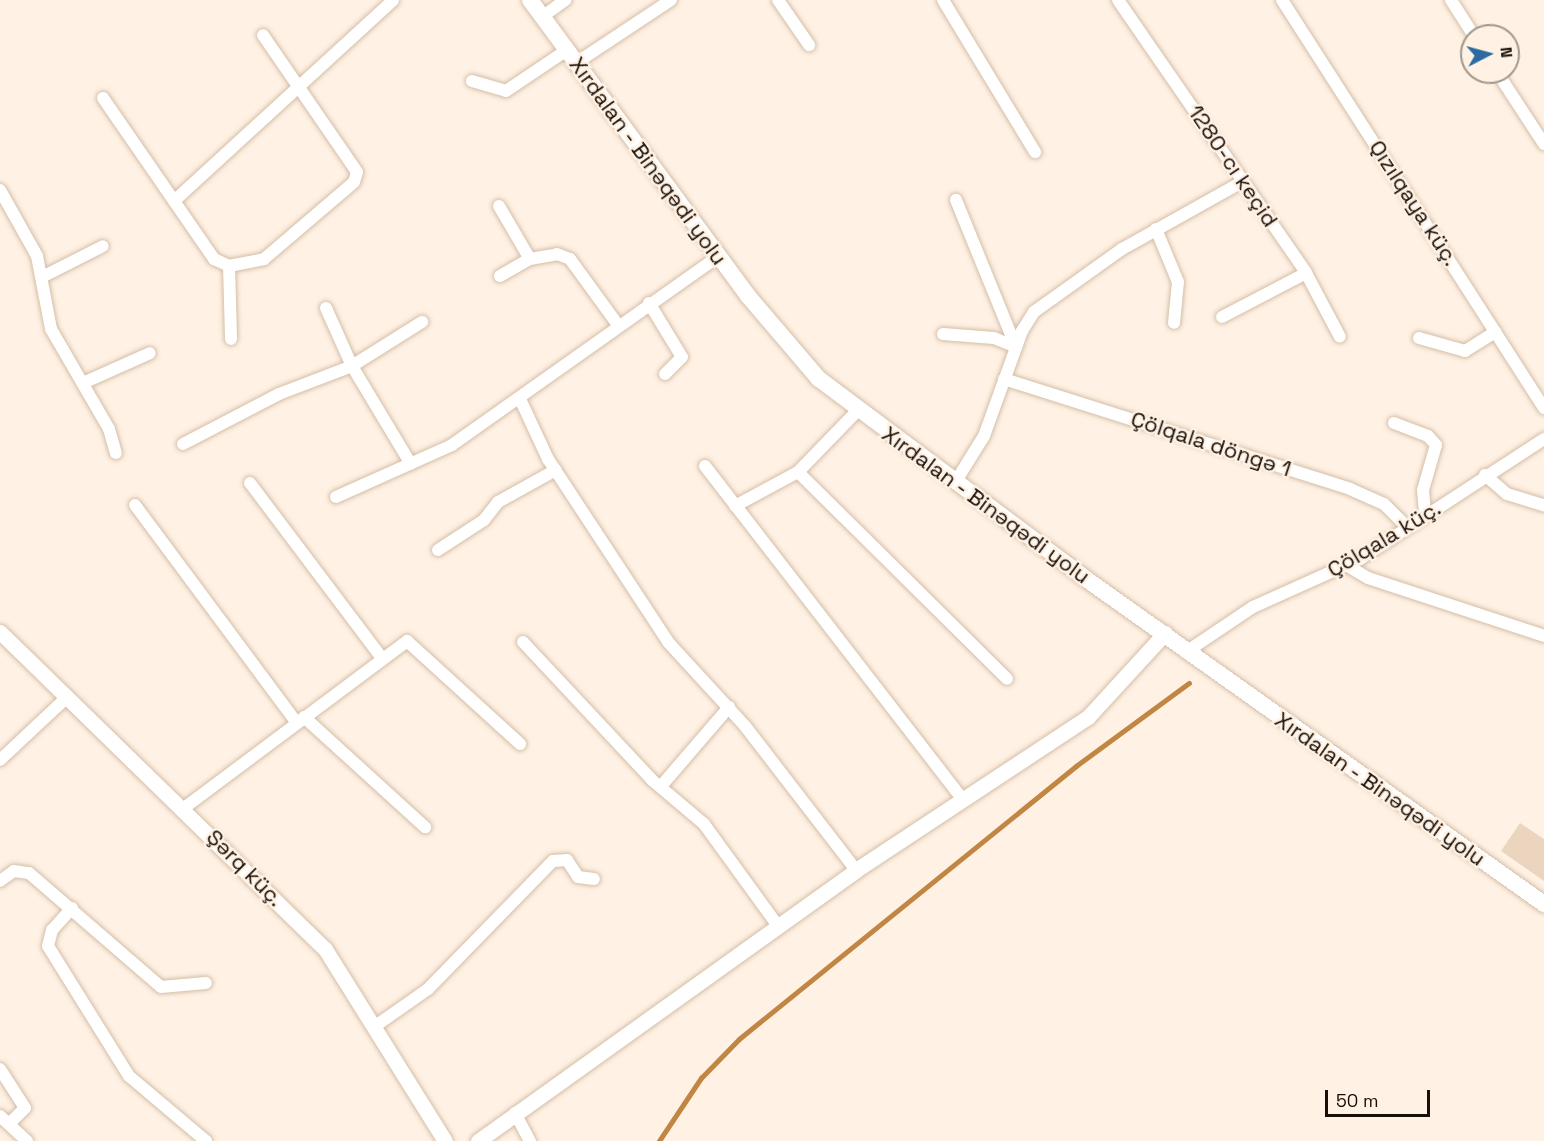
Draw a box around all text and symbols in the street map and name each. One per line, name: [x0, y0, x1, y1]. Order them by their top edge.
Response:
north arrow: [1460, 24, 1520, 84]
text: N: [1495, 46, 1517, 59]
street label: Xırdalan - Binəqədi yolu: [563, 51, 733, 271]
street label: 1280-cı keçid: [1183, 100, 1283, 232]
street label: Qızılqaya küç.: [1364, 135, 1464, 271]
street label: Çölqala döngə 1: [1128, 406, 1294, 482]
street label: Xırdalan - Binəqədi yolu: [876, 420, 1096, 590]
street label: Çölqala küç.: [1323, 495, 1445, 583]
street label: Xırdalan - Binəqədi yolu: [1269, 706, 1491, 872]
street label: Şərq küç.: [201, 824, 289, 912]
scale bar: [1328, 1078, 1433, 1116]
text: 50 m: [1336, 1089, 1378, 1112]

